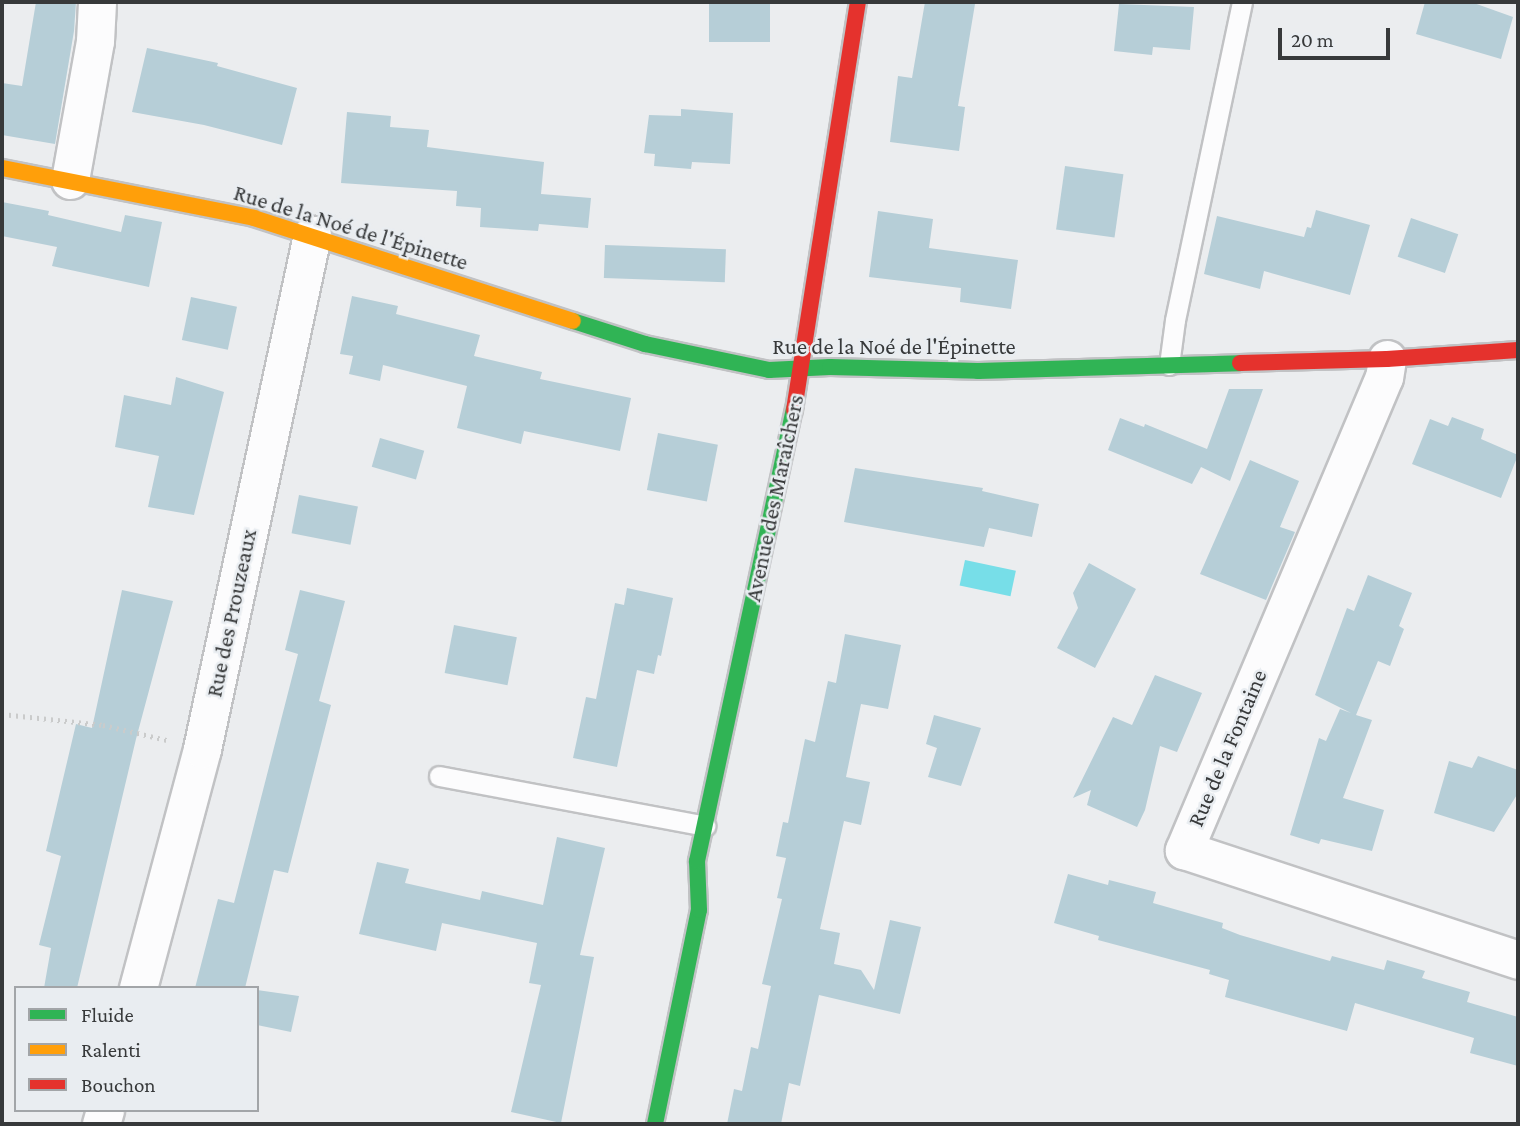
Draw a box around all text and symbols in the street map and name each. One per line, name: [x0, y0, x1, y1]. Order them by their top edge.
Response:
scale bar: [1282, 14, 1394, 58]
text: 20 m: [1291, 28, 1334, 52]
street label: Rue de la Noé de l'Épinette: [231, 178, 471, 276]
street label: Rue de la Noé de l'Épinette: [772, 332, 1016, 360]
street label: Avenue des Maraîchers: [739, 392, 809, 604]
street label: Rue des Prouzeaux: [200, 527, 262, 699]
street label: Rue de la Fontaine: [1182, 665, 1272, 831]
legend: [14, 986, 259, 1112]
text: Fluide: [81, 1003, 134, 1027]
text: Ralenti: [81, 1038, 141, 1062]
text: Bouchon: [81, 1073, 156, 1097]

